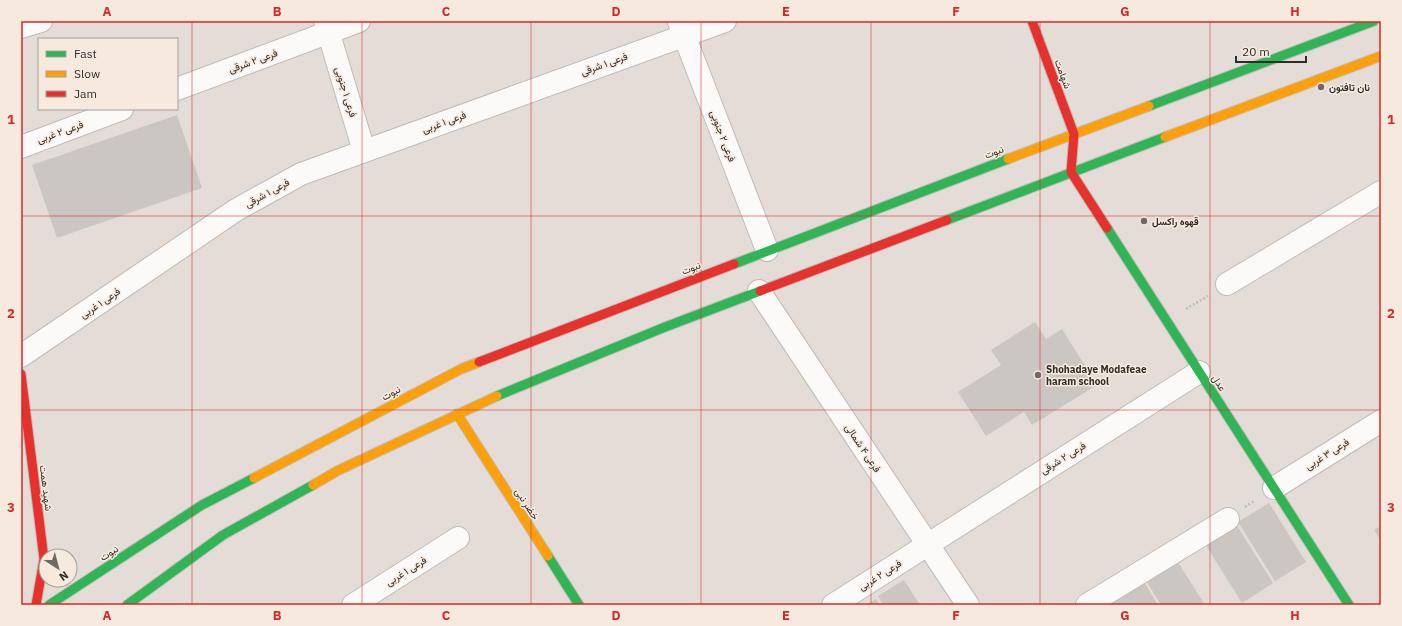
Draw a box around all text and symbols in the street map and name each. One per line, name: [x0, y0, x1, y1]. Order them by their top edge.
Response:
text: A: [103, 3, 112, 20]
text: B: [273, 3, 282, 20]
text: C: [442, 3, 451, 20]
text: D: [611, 3, 621, 20]
text: E: [782, 3, 790, 20]
text: F: [952, 3, 960, 20]
text: G: [1120, 3, 1130, 20]
text: H: [1290, 3, 1300, 20]
legend: [38, 38, 178, 110]
scale bar: [1236, 38, 1306, 64]
text: 20 m: [1242, 44, 1270, 59]
text: Fast: [74, 46, 97, 61]
street label: فرعی ۲ شرقی: [227, 46, 280, 76]
street label: فرعی ۱ شرقی: [579, 49, 630, 79]
street label: شهامت: [1052, 58, 1074, 90]
street label: فرعی ۱ جنوبی: [332, 65, 360, 119]
text: Slow: [74, 66, 100, 81]
place label: نان تافتون: [1329, 81, 1370, 94]
marker: نان تافتون: [1316, 82, 1326, 92]
text: Jam: [74, 86, 97, 101]
street label: فرعی ۱ غربی: [420, 108, 468, 136]
street label: فرعی ۲ جنوبی: [707, 108, 739, 164]
text: 1: [7, 111, 15, 128]
text: 1: [1387, 111, 1395, 128]
street label: فرعی ۲ غربی: [35, 117, 85, 146]
street label: نبوت: [983, 142, 1006, 162]
street label: فرعی ۱ شرقی: [242, 175, 292, 211]
place label: قهوه راکسل: [1152, 215, 1199, 228]
marker: قهوه راکسل: [1139, 216, 1149, 226]
street label: نبوت: [680, 258, 703, 278]
street label: فرعی ۱ غربی: [77, 284, 123, 321]
text: 2: [7, 305, 15, 322]
text: 2: [1387, 305, 1395, 322]
place label: Shohadaye Modafeae haram school: [1046, 363, 1147, 388]
marker: Shohadaye Modafeae haram school: [1033, 370, 1043, 380]
street label: عدل: [1209, 372, 1229, 394]
street label: نبوت: [379, 383, 403, 403]
street label: فرعی ۴ شمالی: [842, 421, 884, 475]
street label: فرعی ۳ غربی: [1302, 435, 1352, 473]
street label: فرعی ۲ شرقی: [1038, 439, 1089, 477]
street label: شهید همت: [37, 464, 55, 512]
street label: خضر نبی: [512, 486, 542, 523]
text: 3: [7, 499, 15, 516]
text: 3: [1387, 499, 1395, 516]
street label: نبوت: [97, 542, 121, 564]
north arrow: [38, 548, 78, 588]
street label: فرعی ۱ غربی: [383, 553, 429, 589]
street label: فرعی ۲ غربی: [856, 556, 904, 593]
text: N: [57, 568, 71, 584]
text: A: [103, 607, 112, 624]
text: B: [273, 607, 282, 624]
text: C: [442, 607, 451, 624]
text: D: [611, 607, 621, 624]
text: E: [782, 607, 790, 624]
text: F: [952, 607, 960, 624]
text: G: [1120, 607, 1130, 624]
text: H: [1290, 607, 1300, 624]

